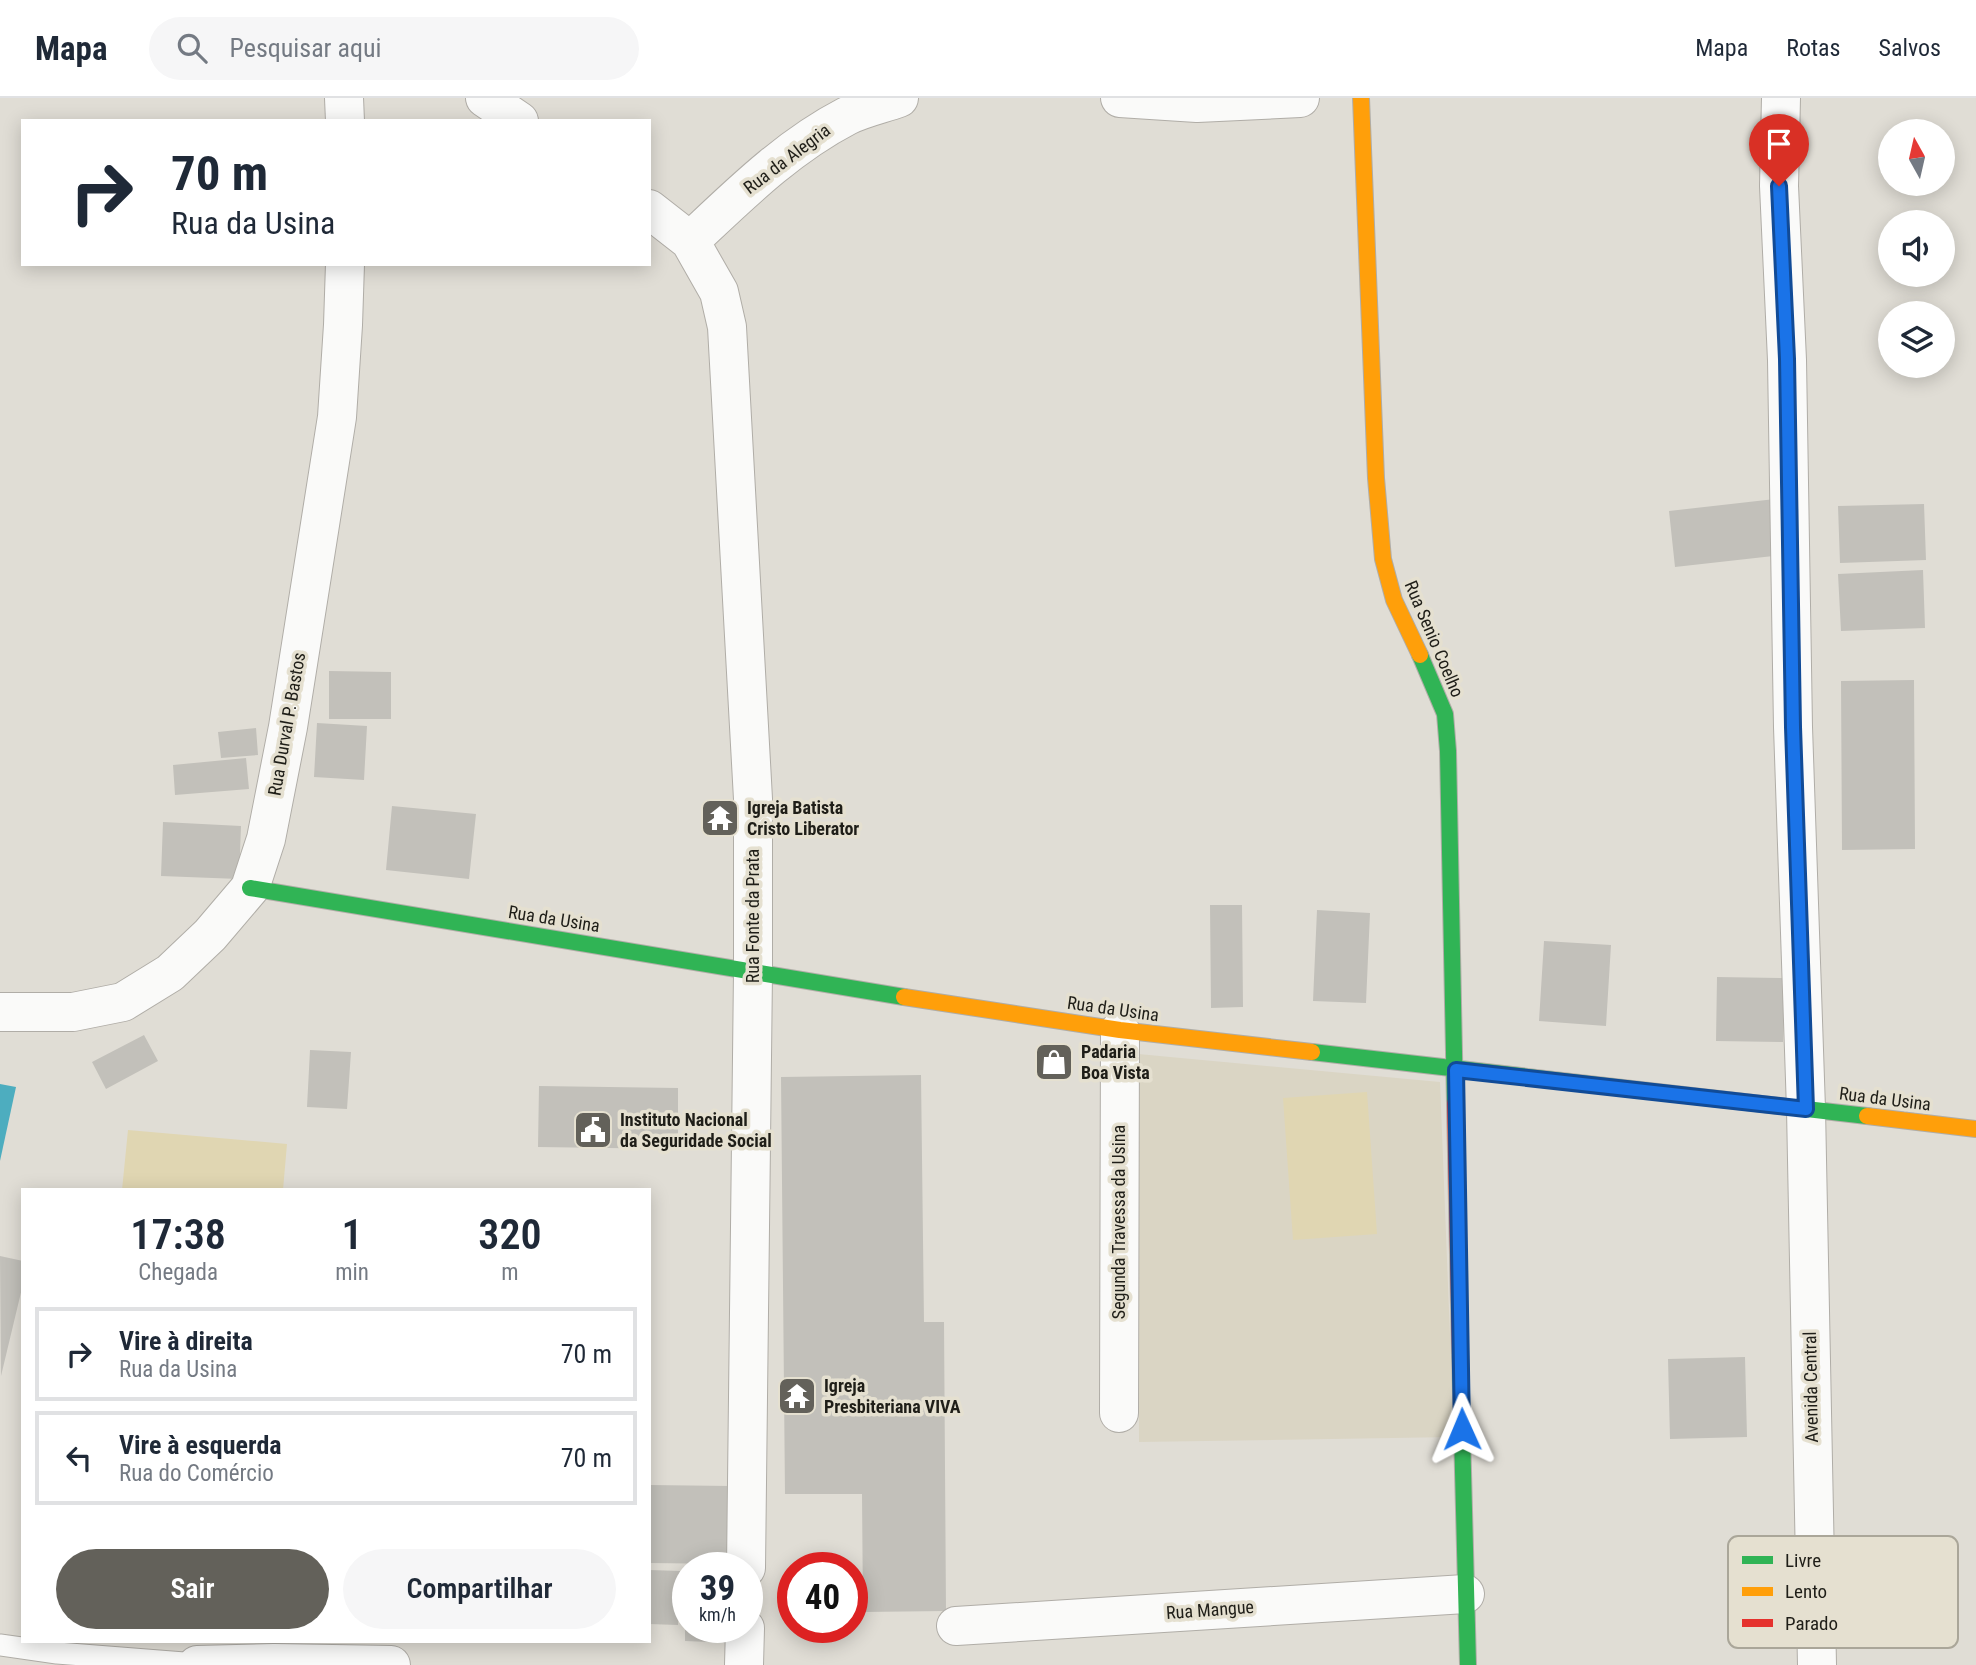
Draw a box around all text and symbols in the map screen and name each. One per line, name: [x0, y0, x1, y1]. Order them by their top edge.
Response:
search box: [149, 17, 639, 80]
text: Mapa: [35, 29, 107, 68]
icon: search: [173, 29, 211, 67]
text: Pesquisar aqui: [229, 33, 382, 63]
text: Mapa: [1695, 34, 1748, 62]
text: Rotas: [1786, 34, 1840, 62]
text: Salvos: [1878, 34, 1941, 62]
pin: [1749, 114, 1809, 186]
street label: Rua da Alegria: [739, 119, 834, 198]
north arrow: [1878, 119, 1955, 196]
map controls: [1878, 119, 1955, 378]
icon: arrive: [1760, 125, 1798, 163]
text: 70 m: [171, 145, 268, 202]
icon: right: [56, 147, 147, 238]
text: Rua da Usina: [171, 204, 335, 242]
button: sound: [1878, 210, 1955, 287]
button: layers: [1878, 301, 1955, 378]
street label: Rua Senio Coelho: [1401, 577, 1468, 700]
street label: Rua Durval P. Bastos: [264, 651, 309, 797]
temple icon: Igreja Batista Cristo Liberator: [699, 797, 741, 839]
place label: Igreja Batista Cristo Liberator: [747, 797, 859, 839]
street label: Rua Fonte da Prata: [742, 849, 763, 983]
street label: Rua da Usina: [507, 901, 601, 936]
street label: Rua da Usina: [1066, 992, 1160, 1025]
shop icon: Padaria Boa Vista: [1033, 1041, 1075, 1083]
place label: Padaria Boa Vista: [1081, 1041, 1150, 1083]
street label: Rua da Usina: [1838, 1082, 1932, 1115]
public building icon: Instituto Nacional da Seguridade Social: [572, 1109, 614, 1151]
place label: Instituto Nacional da Seguridade Social: [620, 1109, 772, 1151]
street label: Segunda Travessa da Usina: [1108, 1125, 1129, 1319]
text: 17:38: [130, 1210, 226, 1259]
text: 1: [342, 1210, 363, 1259]
text: 320: [478, 1210, 542, 1259]
text: Chegada: [138, 1259, 218, 1286]
text: min: [335, 1259, 369, 1286]
text: m: [501, 1259, 519, 1286]
text: Vire à direita: [119, 1326, 253, 1356]
street label: Avenida Central: [1799, 1331, 1822, 1443]
icon: right: [60, 1335, 98, 1373]
text: 70 m: [561, 1339, 612, 1369]
text: Rua da Usina: [119, 1356, 237, 1383]
temple icon: Igreja Presbiteriana VIVA: [776, 1375, 818, 1417]
place label: Igreja Presbiteriana VIVA: [824, 1375, 961, 1417]
position arrow: [1425, 1392, 1499, 1466]
text: Vire à esquerda: [119, 1430, 282, 1460]
icon: left: [60, 1439, 98, 1477]
text: 70 m: [561, 1443, 612, 1473]
text: Rua do Comércio: [119, 1460, 274, 1487]
legend: [1728, 1536, 1958, 1648]
button: Sair: [56, 1549, 329, 1629]
button: Compartilhar: [343, 1549, 616, 1629]
text: Livre: [1785, 1549, 1821, 1572]
speed limit sign: 40: [777, 1552, 868, 1643]
text: 39: [700, 1568, 735, 1609]
text: Lento: [1785, 1580, 1827, 1603]
street label: Rua Mangue: [1165, 1596, 1255, 1623]
text: km/h: [699, 1604, 736, 1625]
text: Parado: [1785, 1612, 1838, 1635]

